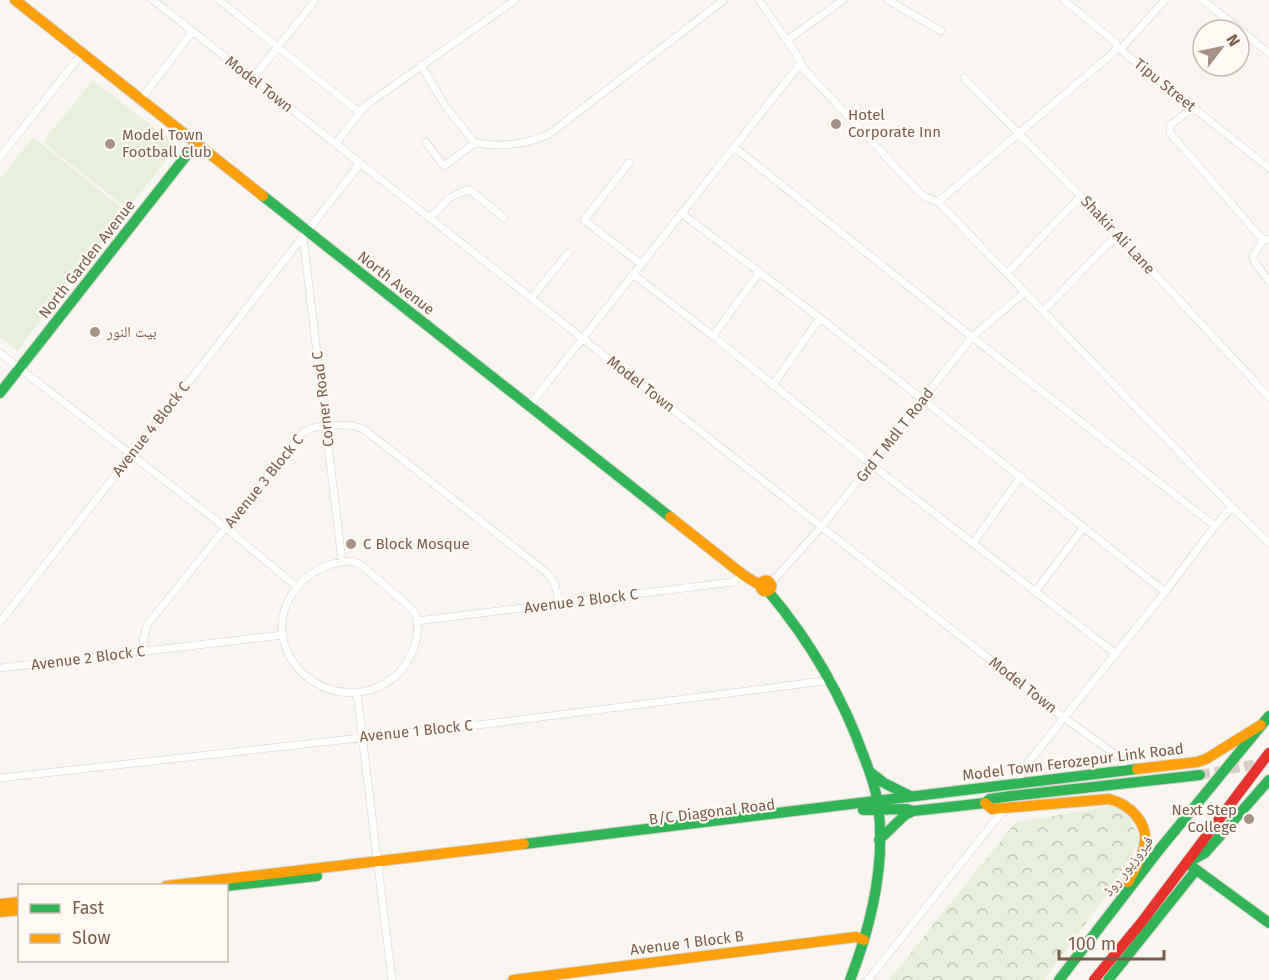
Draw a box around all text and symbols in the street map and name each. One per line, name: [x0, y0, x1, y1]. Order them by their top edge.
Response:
north arrow: [1191, 18, 1251, 78]
text: N: [1222, 31, 1244, 50]
street label: Model Town: [221, 52, 297, 116]
street label: Tipu Street: [1130, 55, 1200, 116]
place label: Hotel Corporate Inn: [848, 106, 941, 141]
marker: Hotel Corporate Inn: [829, 117, 843, 131]
place label: Model Town Football Club: [122, 126, 212, 161]
marker: Model Town Football Club: [103, 137, 117, 151]
street label: Shakir Ali Lane: [1077, 192, 1159, 278]
street label: North Garden Avenue: [35, 196, 139, 322]
street label: North Avenue: [354, 247, 438, 319]
place label: بیت النور: [106, 323, 157, 341]
marker: بیت النور: [88, 325, 102, 339]
street label: Corner Road C: [308, 350, 338, 448]
street label: Model Town: [603, 352, 679, 416]
street label: Avenue 4 Block C: [108, 378, 194, 480]
street label: Grd T Mdl T Road: [853, 384, 937, 486]
street label: Avenue 3 Block C: [221, 430, 307, 531]
place label: C Block Mosque: [363, 535, 470, 553]
marker: C Block Mosque: [344, 537, 358, 551]
street label: Avenue 2 Block C: [523, 585, 640, 617]
street label: Avenue 2 Block C: [30, 642, 147, 674]
street label: Model Town: [985, 653, 1061, 717]
street label: Avenue 1 Block C: [359, 716, 474, 746]
street label: Model Town Ferozepur Link Road: [961, 739, 1185, 785]
street label: B/C Diagonal Road: [648, 795, 776, 829]
place label: Next Step College: [1172, 801, 1237, 836]
marker: Next Step College: [1242, 812, 1256, 826]
street label: فیروزپور روڈ: [1099, 832, 1157, 900]
legend: [18, 884, 228, 962]
text: Fast: [72, 897, 105, 919]
scale bar: [1059, 923, 1164, 961]
text: Slow: [72, 927, 111, 949]
street label: Avenue 1 Block B: [629, 927, 745, 959]
text: 100 m: [1068, 933, 1116, 955]

